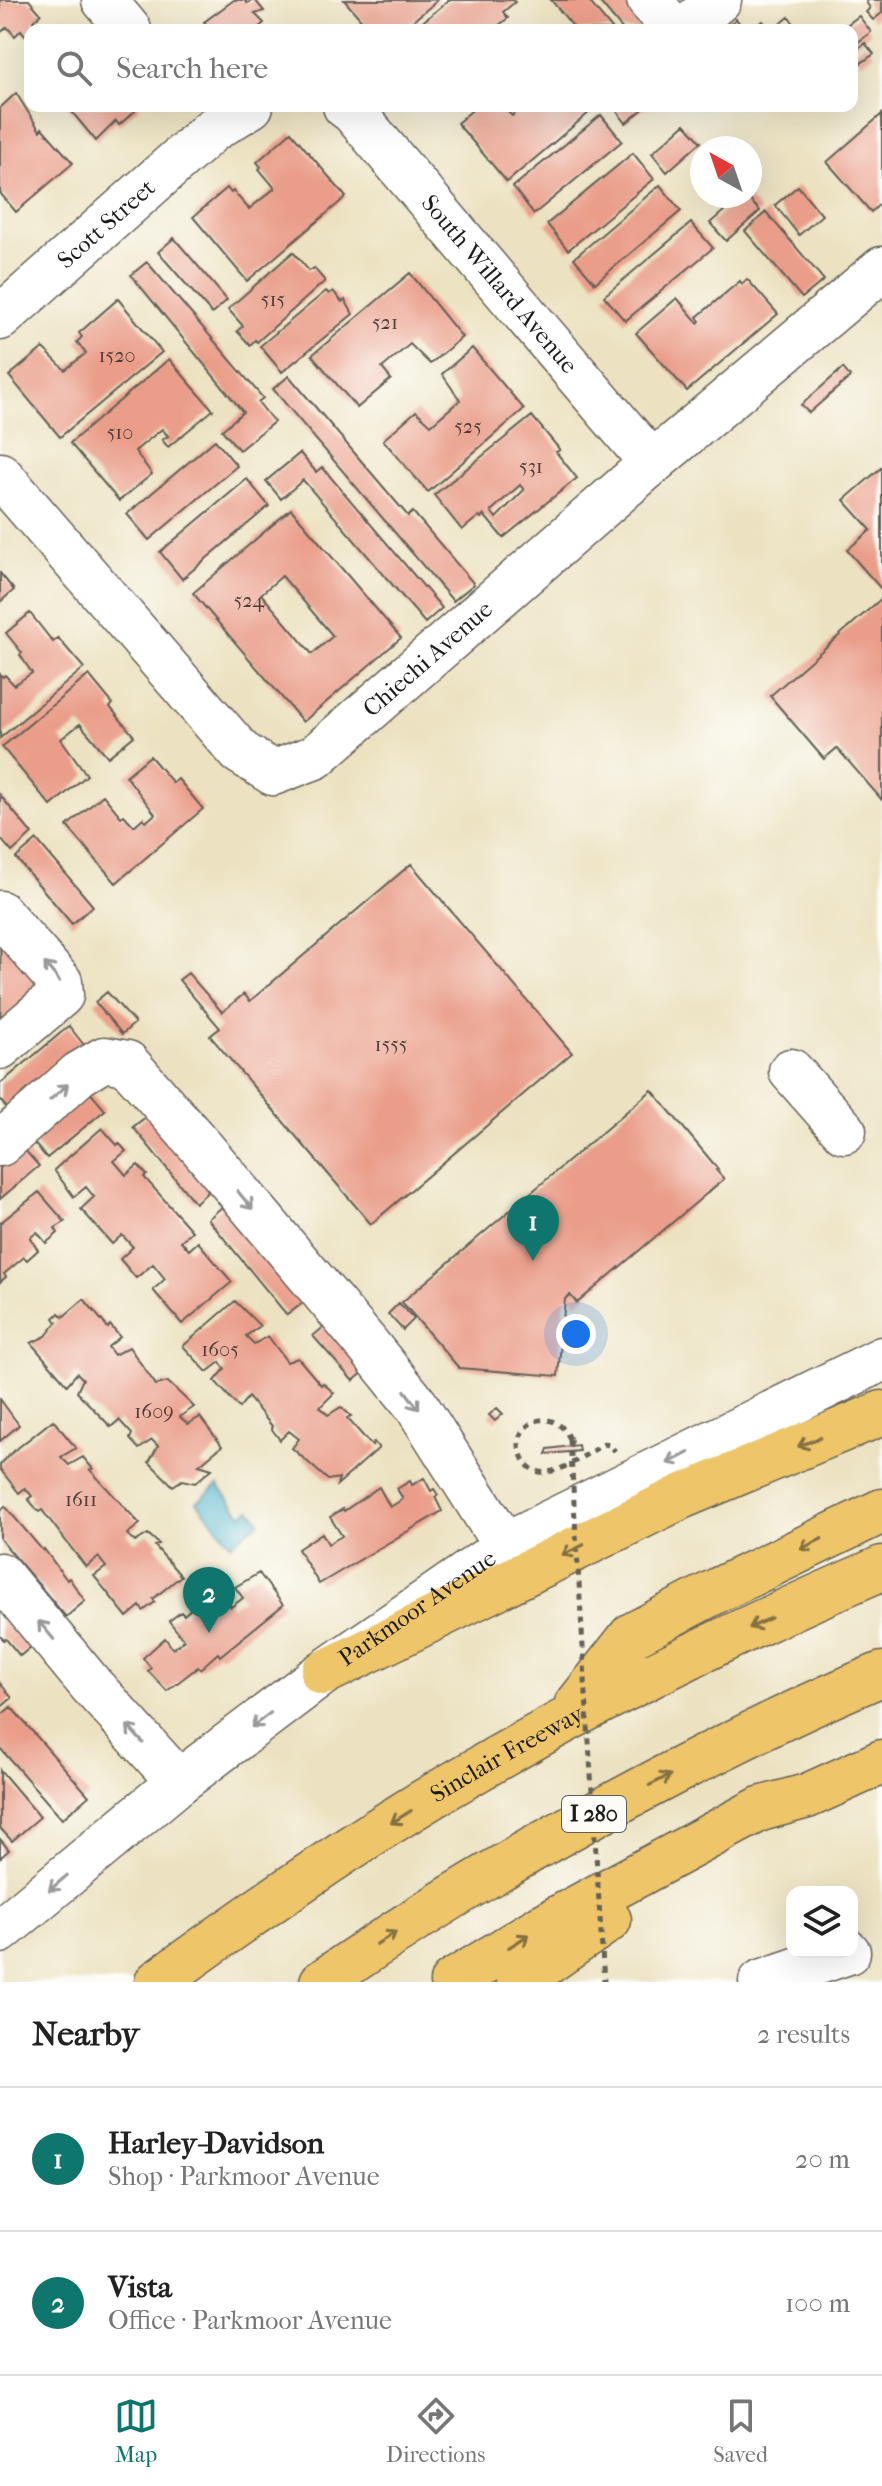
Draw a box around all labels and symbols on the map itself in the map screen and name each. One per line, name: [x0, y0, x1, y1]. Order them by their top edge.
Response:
north arrow: [690, 136, 762, 208]
street label: Scott Street: [52, 173, 161, 274]
street label: South Willard Avenue: [416, 189, 583, 379]
house number: 515: [261, 288, 285, 311]
house number: 521: [372, 311, 398, 334]
house number: 1520: [98, 344, 136, 367]
house number: 525: [454, 415, 482, 438]
house number: 510: [107, 421, 133, 444]
house number: 531: [519, 455, 543, 478]
house number: 524: [234, 589, 266, 612]
street label: Chiechi Avenue: [357, 595, 498, 723]
one-way arrow: [43, 962, 61, 983]
house number: 1555: [375, 1033, 407, 1056]
one-way arrow: [48, 1083, 68, 1101]
one-way arrow: [236, 1189, 254, 1210]
pin: 1: [507, 1195, 559, 1261]
your location: [556, 1314, 596, 1354]
house number: 1605: [201, 1338, 239, 1361]
one-way arrow: [403, 1389, 420, 1410]
house number: 1609: [134, 1400, 174, 1423]
one-way arrow: [798, 1435, 822, 1450]
one-way arrow: [667, 1451, 691, 1466]
house number: 1611: [65, 1488, 97, 1511]
one-way arrow: [800, 1537, 824, 1552]
one-way arrow: [562, 1543, 586, 1558]
street label: Parkmoor Avenue: [333, 1544, 501, 1672]
pin: 2: [183, 1567, 235, 1633]
one-way arrow: [748, 1616, 772, 1631]
one-way arrow: [37, 1620, 55, 1641]
street label: Sinclair Freeway: [425, 1699, 589, 1808]
one-way arrow: [251, 1712, 272, 1729]
one-way arrow: [127, 1724, 145, 1744]
one-way arrow: [647, 1772, 671, 1788]
road number: I 280: [562, 1796, 626, 1832]
one-way arrow: [390, 1809, 413, 1825]
one-way arrow: [48, 1874, 69, 1892]
one-way arrow: [374, 1930, 397, 1946]
one-way arrow: [507, 1933, 530, 1949]

